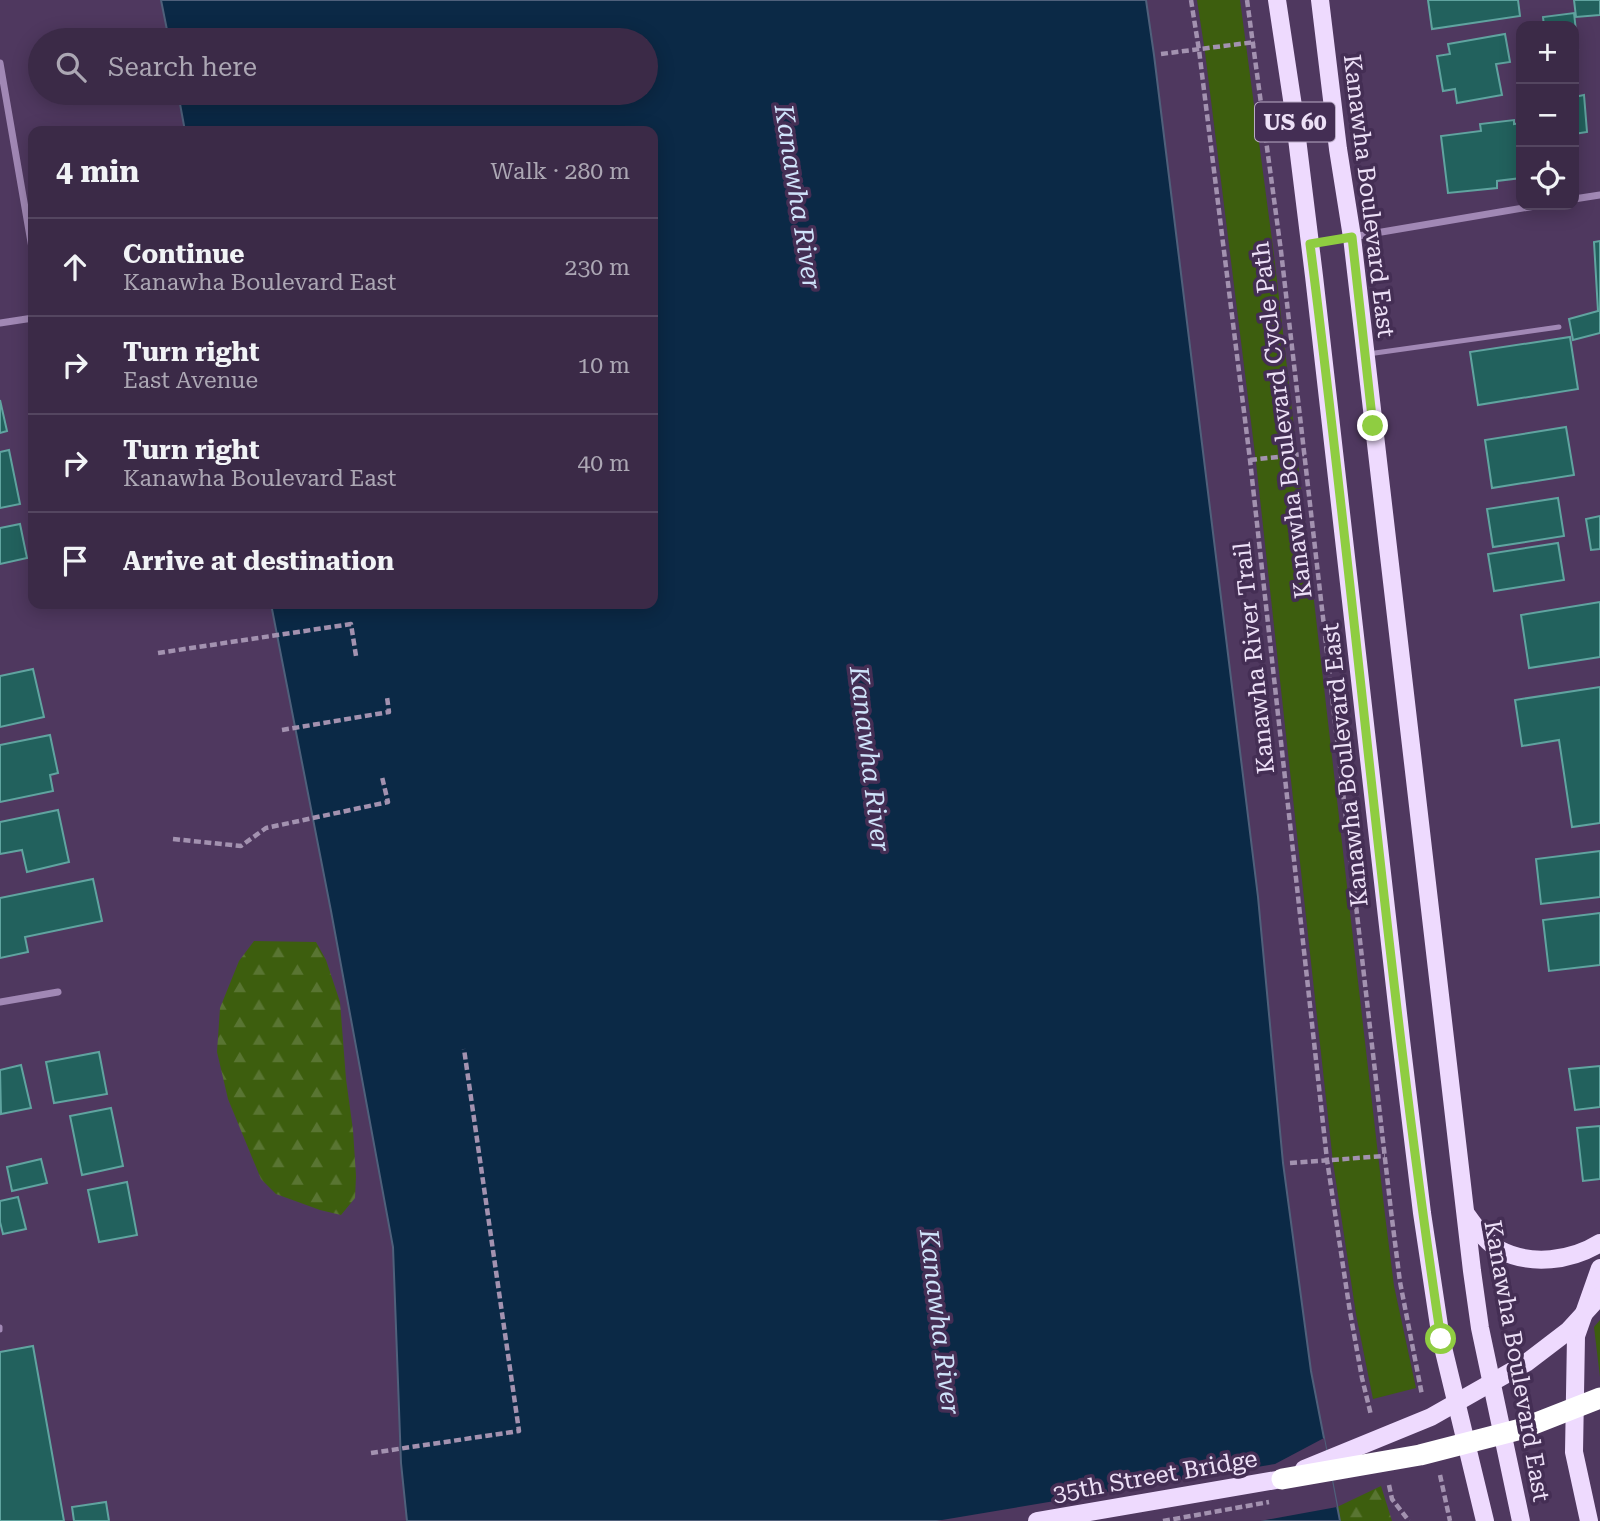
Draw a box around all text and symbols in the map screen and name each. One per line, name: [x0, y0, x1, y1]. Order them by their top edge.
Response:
map controls: [1516, 21, 1579, 210]
button: +: [1516, 21, 1579, 84]
search box: [28, 28, 658, 105]
icon: search: [52, 48, 90, 86]
text: Search here: [108, 52, 257, 82]
street label: Kanawha Boulevard East: [1338, 53, 1400, 339]
button: −: [1516, 84, 1579, 147]
water label: Kanawha River: [768, 101, 827, 292]
road number: US 60: [1255, 102, 1335, 141]
button: locate: [1516, 147, 1579, 210]
text: 4 min: [56, 154, 139, 189]
text: Walk · 280 m: [491, 158, 630, 185]
text: Continue: [123, 239, 245, 269]
street label: Kanawha Boulevard Cycle Path: [1246, 240, 1318, 600]
icon: ahead: [56, 248, 94, 286]
text: 230 m: [565, 254, 630, 281]
text: Kanawha Boulevard East: [123, 269, 396, 296]
text: Turn right: [123, 337, 259, 367]
icon: right: [56, 346, 94, 384]
text: 10 m: [577, 352, 630, 379]
text: East Avenue: [123, 367, 258, 394]
route end: [1357, 410, 1388, 441]
text: Turn right: [123, 435, 259, 465]
icon: right: [56, 444, 94, 482]
text: 40 m: [577, 450, 630, 477]
text: Kanawha Boulevard East: [123, 465, 396, 492]
street label: Kanawha River Trail: [1228, 541, 1280, 775]
icon: arrive: [56, 542, 94, 580]
text: Arrive at destination: [123, 546, 394, 576]
street label: Kanawha Boulevard East: [1316, 622, 1374, 908]
water label: Kanawha River: [844, 663, 896, 854]
street label: Kanawha Boulevard East: [1478, 1218, 1556, 1504]
water label: Kanawha River: [914, 1226, 966, 1417]
route start: [1425, 1323, 1456, 1354]
street label: 35th Street Bridge: [1050, 1444, 1260, 1508]

